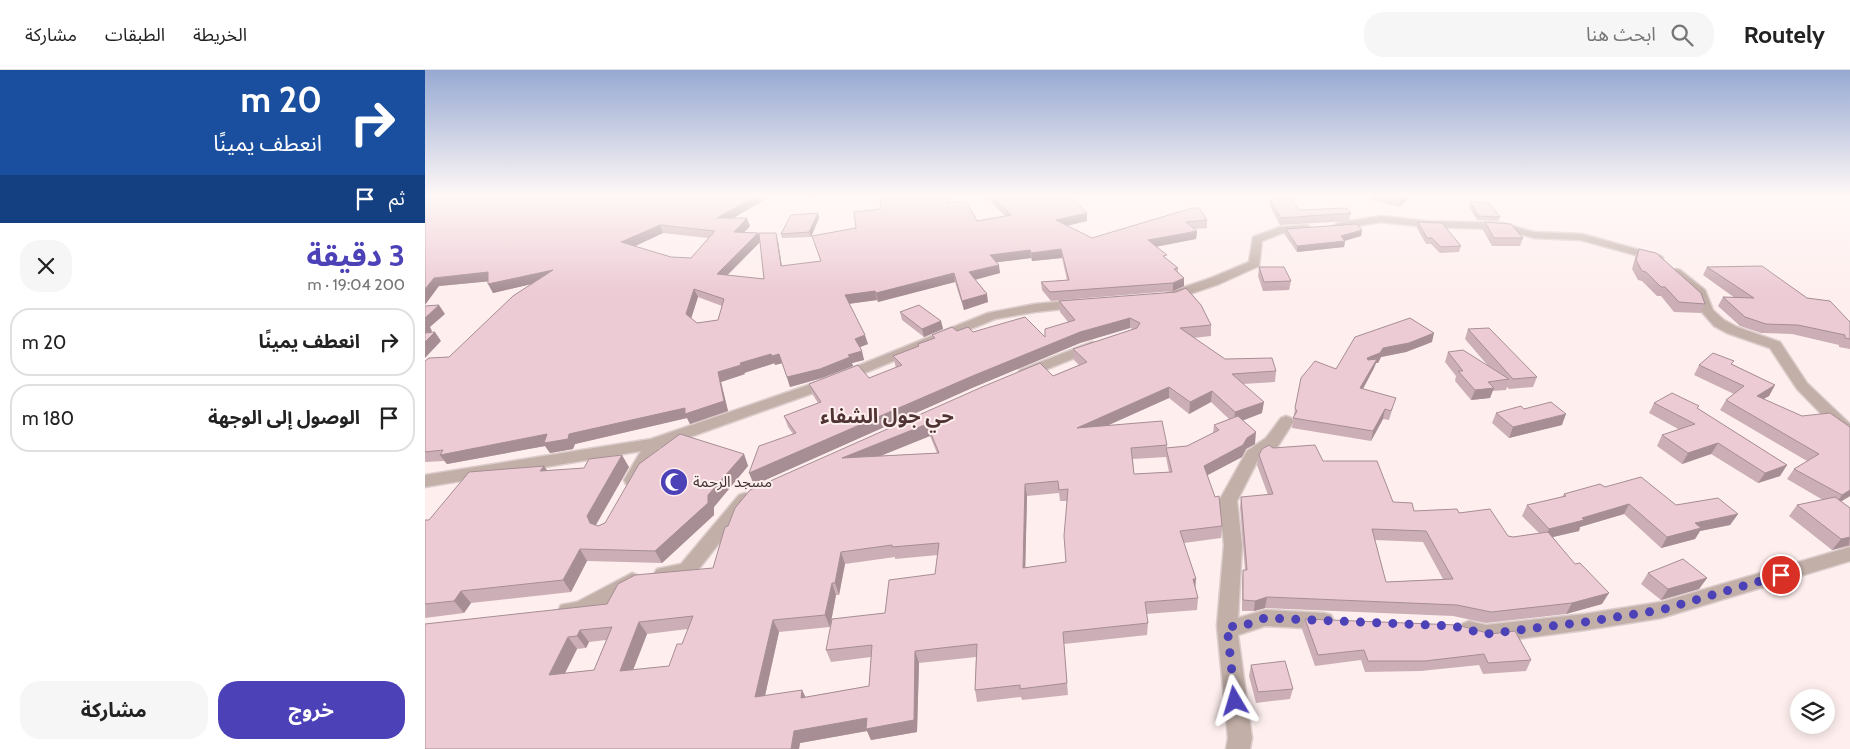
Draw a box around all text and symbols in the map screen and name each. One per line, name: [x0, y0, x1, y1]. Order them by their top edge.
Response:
search box: [1364, 12, 1714, 57]
text: Routely: [1744, 20, 1825, 49]
icon: search: [1668, 21, 1696, 49]
text: ابحث هنا: [1586, 23, 1656, 46]
text: مشاركة: [25, 24, 77, 46]
text: الطبقات: [105, 24, 165, 46]
text: الخريطة: [193, 24, 247, 46]
text: 20 m: [240, 78, 322, 121]
icon: right: [340, 90, 405, 155]
text: انعطف يمينًا: [213, 130, 322, 157]
icon: arrive: [351, 185, 379, 213]
text: ثم: [389, 187, 405, 210]
text: 3 دقيقة: [307, 237, 405, 274]
button: close: [20, 240, 72, 292]
text: 200 m · 19:04: [308, 275, 405, 294]
icon: right: [375, 328, 403, 356]
text: انعطف يمينًا: [259, 330, 360, 353]
text: 20 m: [22, 331, 66, 354]
icon: arrive: [375, 404, 403, 432]
district label: حي جول الشفاء: [820, 404, 954, 433]
text: الوصول إلى الوجهة: [208, 406, 360, 429]
text: 180 m: [22, 407, 74, 430]
mosque icon: مسجد الرحمة: [659, 467, 689, 497]
place label: مسجد الرحمة: [693, 473, 772, 491]
pin: [1760, 554, 1802, 596]
icon: arrive: [1767, 561, 1795, 589]
position arrow: [1208, 674, 1260, 726]
button: مشاركة: [20, 681, 208, 739]
button: خروج: [218, 681, 405, 739]
map controls: [1790, 689, 1835, 734]
button: layers: [1790, 689, 1835, 734]

